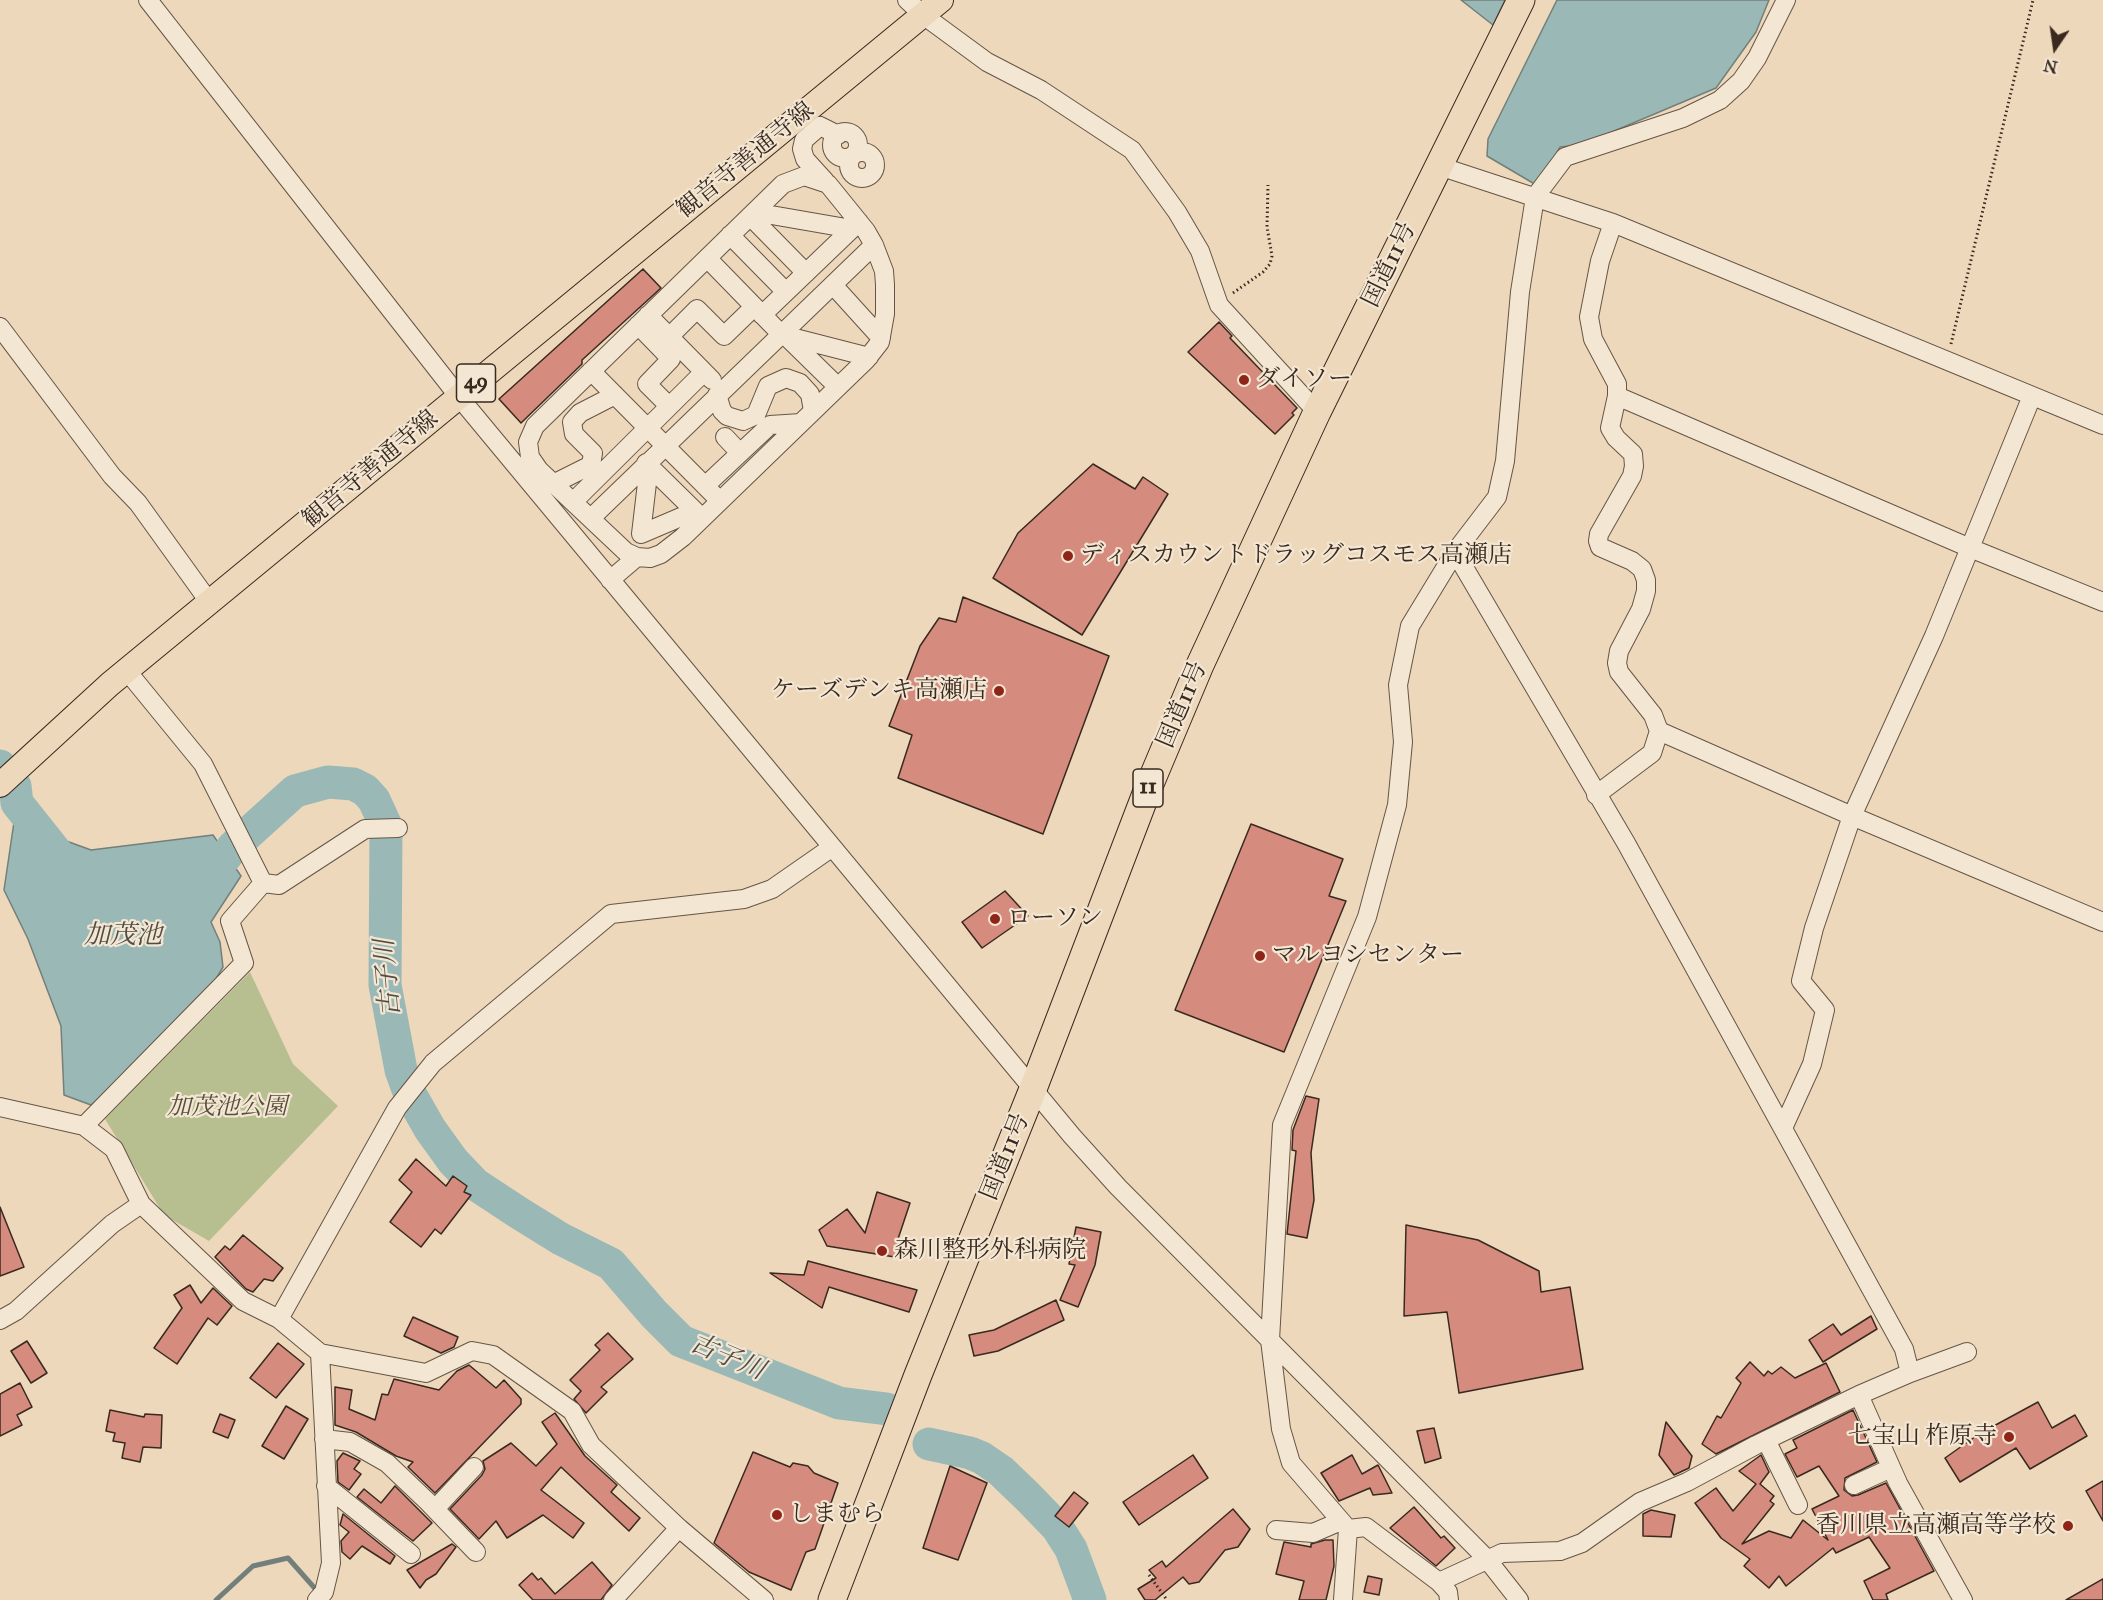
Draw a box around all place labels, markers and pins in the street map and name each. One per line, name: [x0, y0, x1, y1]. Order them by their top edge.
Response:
place label: ダイソー: [1256, 366, 1352, 394]
marker: ダイソー: [1237, 373, 1251, 387]
place label: ディスカウントドラッグコスモス高瀬店: [1080, 542, 1512, 570]
marker: ディスカウントドラッグコスモス高瀬店: [1061, 549, 1075, 563]
place label: ケーズデンキ高瀬店: [771, 677, 987, 705]
marker: ケーズデンキ高瀬店: [992, 684, 1006, 698]
place label: ローソン: [1007, 905, 1103, 933]
marker: ローソン: [988, 912, 1002, 926]
place label: マルヨシセンター: [1272, 942, 1464, 970]
marker: マルヨシセンター: [1253, 949, 1267, 963]
place label: 森川整形外科病院: [894, 1237, 1086, 1265]
marker: 森川整形外科病院: [875, 1244, 889, 1258]
place label: 七宝山 柞原寺: [1848, 1423, 1997, 1451]
marker: 七宝山 柞原寺: [2002, 1430, 2016, 1444]
place label: しまむら: [789, 1501, 885, 1529]
marker: しまむら: [770, 1508, 784, 1522]
place label: 香川県立高瀬高等学校: [1816, 1512, 2056, 1540]
marker: 香川県立高瀬高等学校: [2061, 1519, 2075, 1533]

